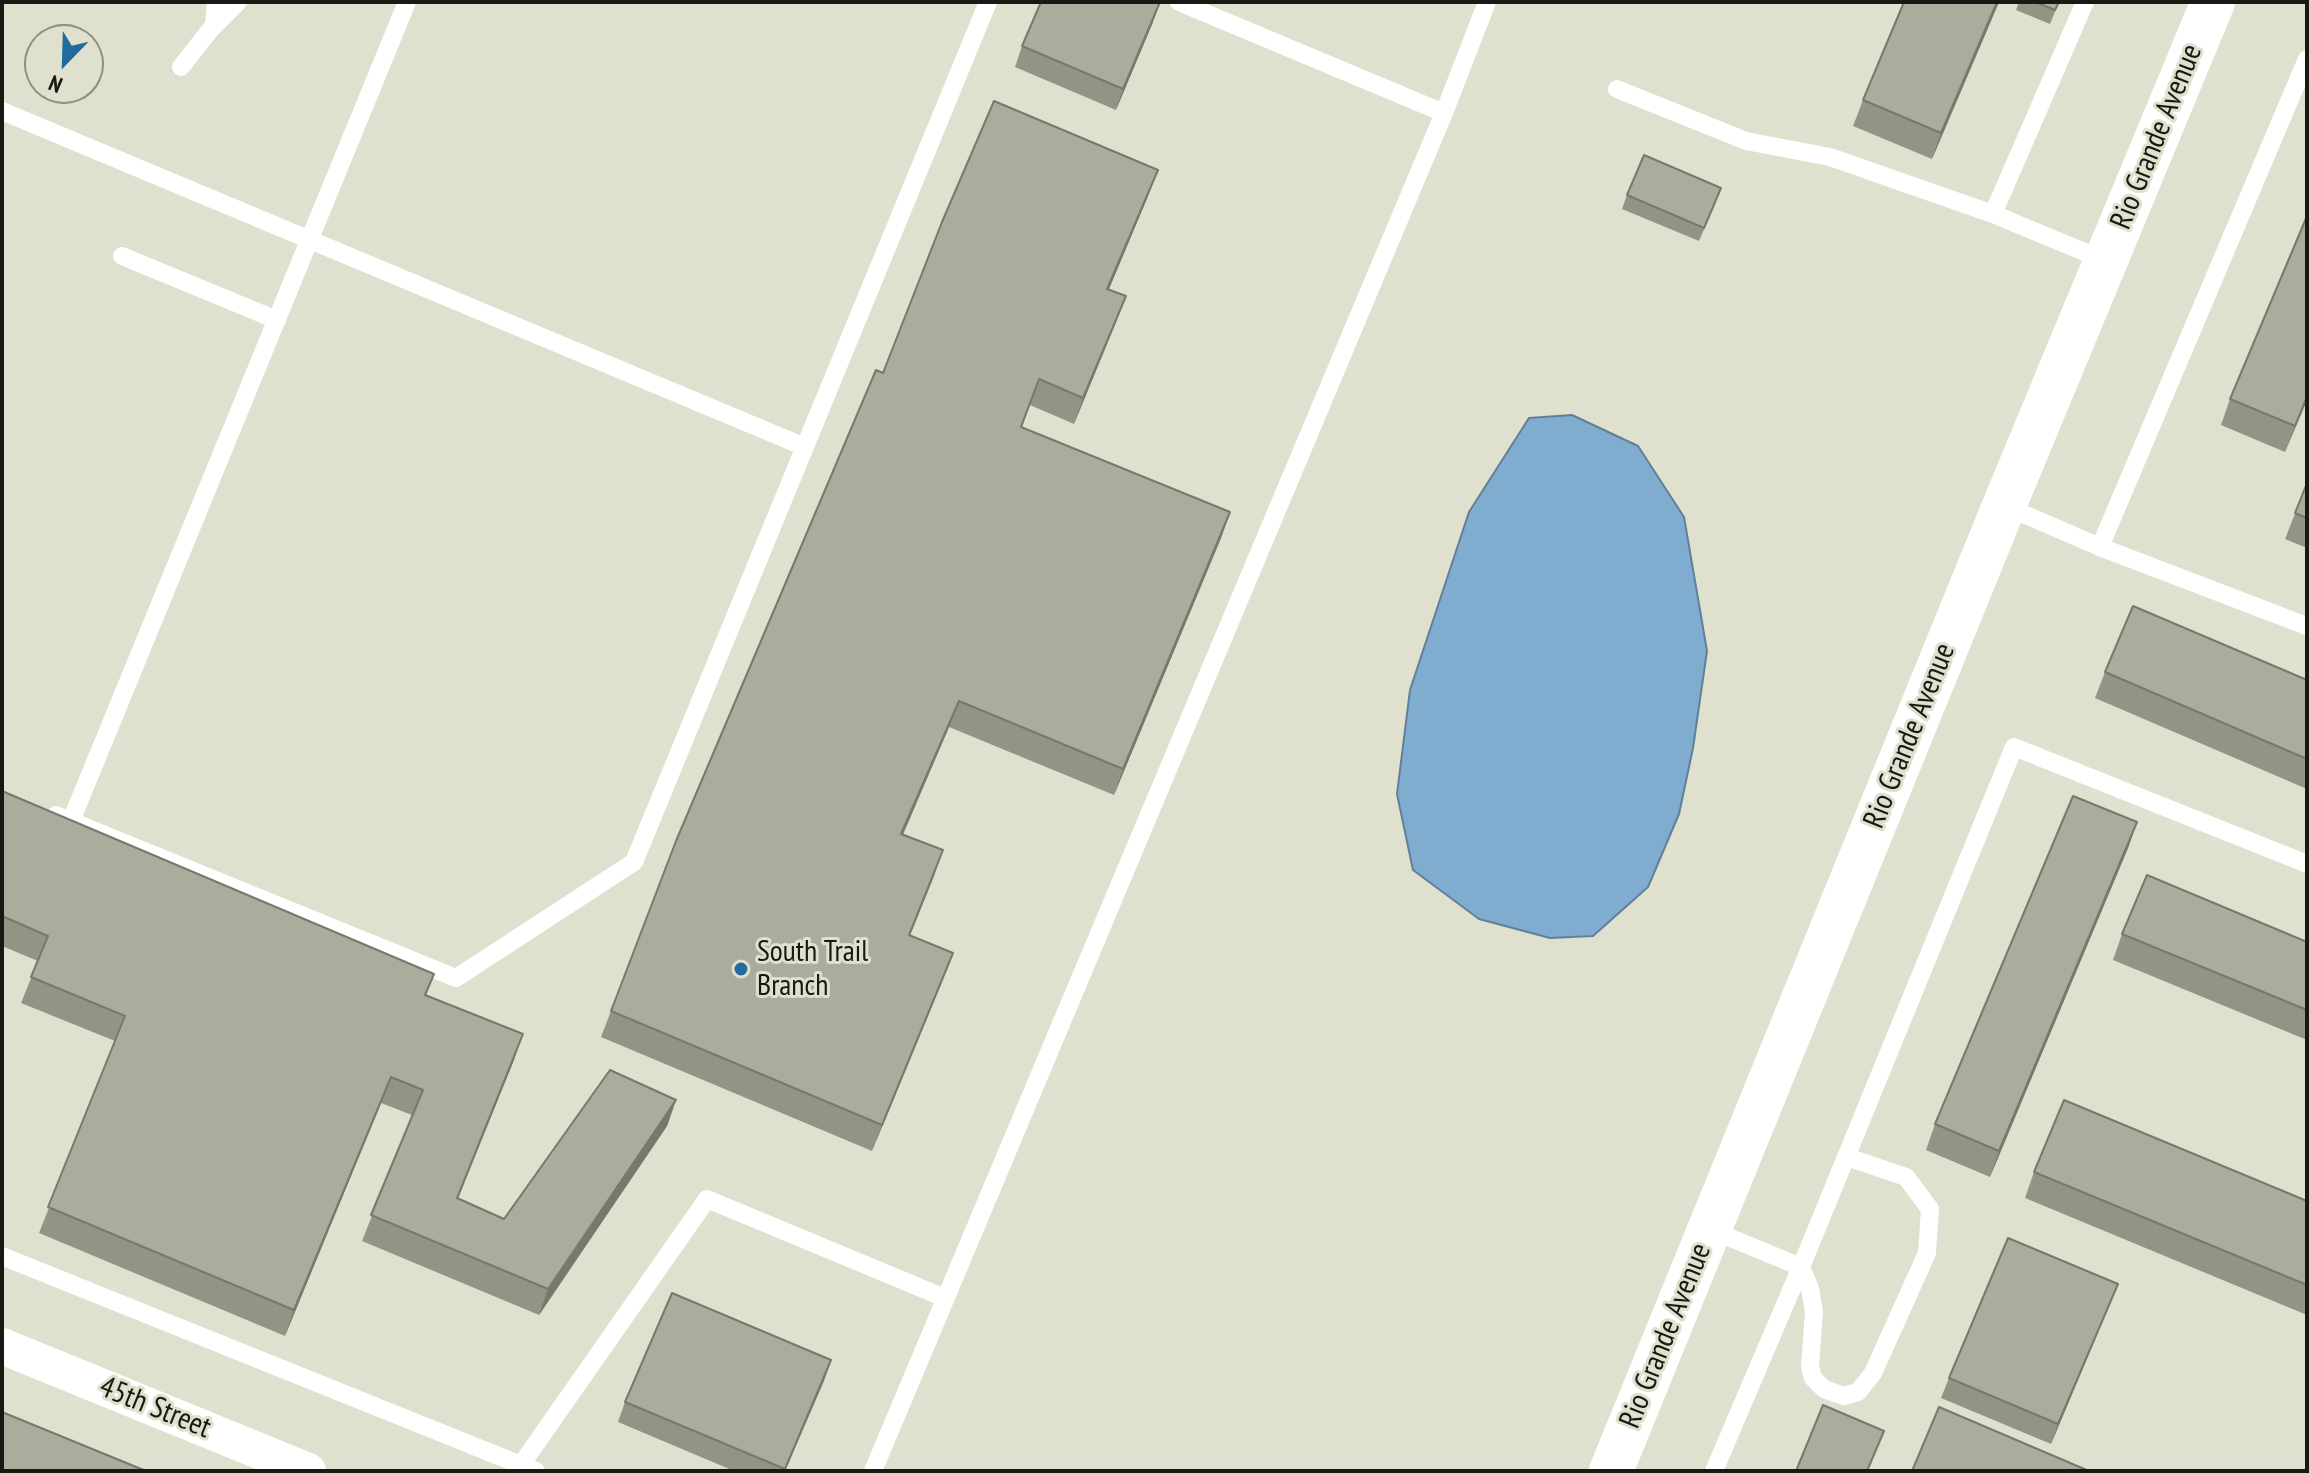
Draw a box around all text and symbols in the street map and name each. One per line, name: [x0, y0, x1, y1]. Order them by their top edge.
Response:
north arrow: [24, 24, 104, 104]
street label: Rio Grande Avenue: [2104, 39, 2210, 235]
text: N: [44, 69, 66, 99]
street label: Rio Grande Avenue: [1857, 638, 1963, 834]
place label: South Trail Branch: [757, 934, 868, 1004]
marker: South Trail Branch: [732, 960, 750, 978]
street label: Rio Grande Avenue: [1613, 1238, 1719, 1434]
street label: 45th Street: [94, 1369, 216, 1447]

